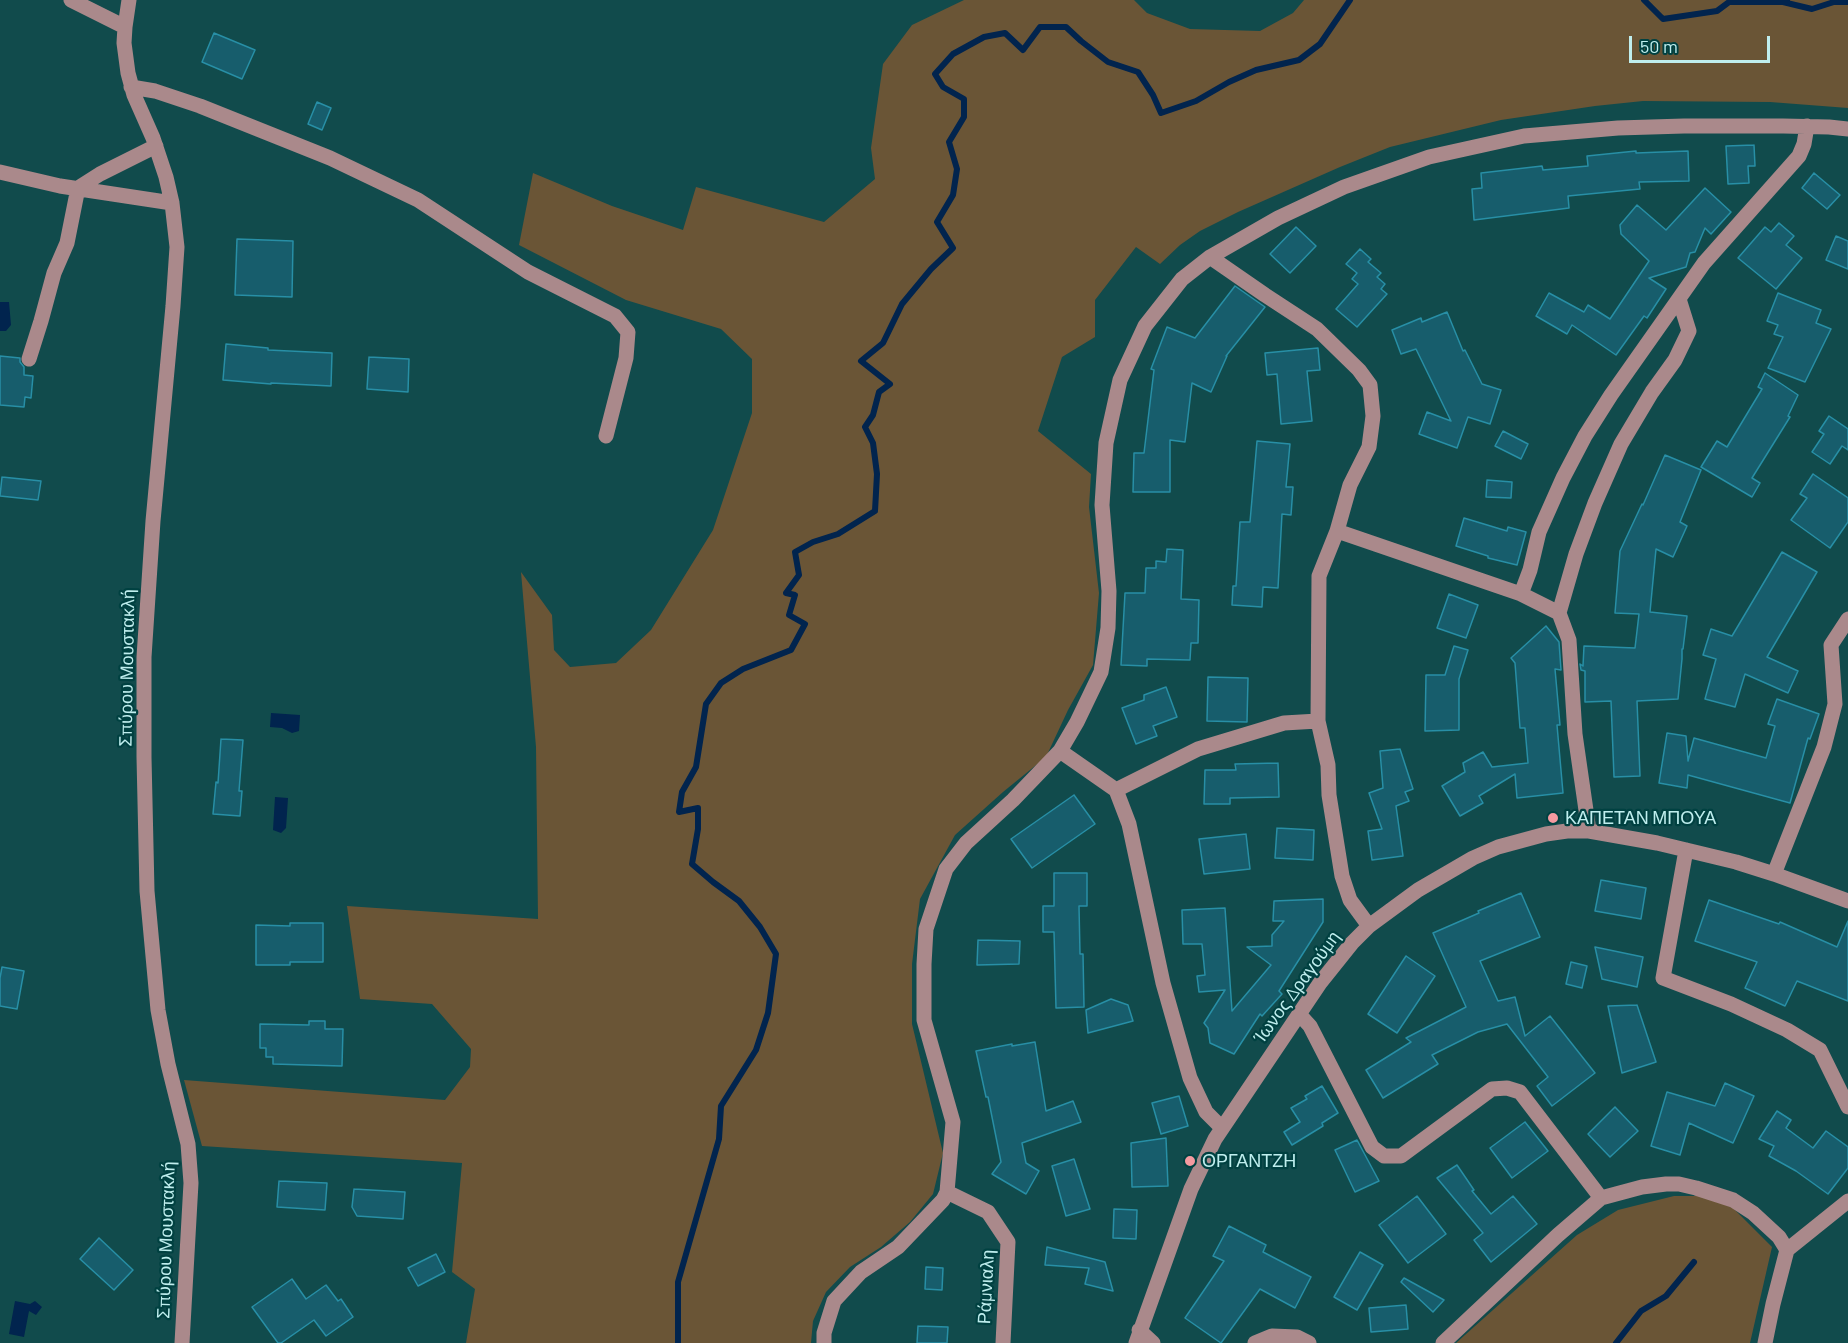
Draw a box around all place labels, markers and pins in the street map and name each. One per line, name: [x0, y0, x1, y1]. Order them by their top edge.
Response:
place label: ΚΑΠΕΤΑΝ ΜΠΟΥΑ: [1565, 807, 1716, 829]
marker: ΚΑΠΕΤΑΝ ΜΠΟΥΑ: [1546, 811, 1560, 825]
place label: ΟΡΓΑΝΤΖΗ: [1202, 1150, 1296, 1172]
marker: ΟΡΓΑΝΤΖΗ: [1183, 1154, 1197, 1168]

